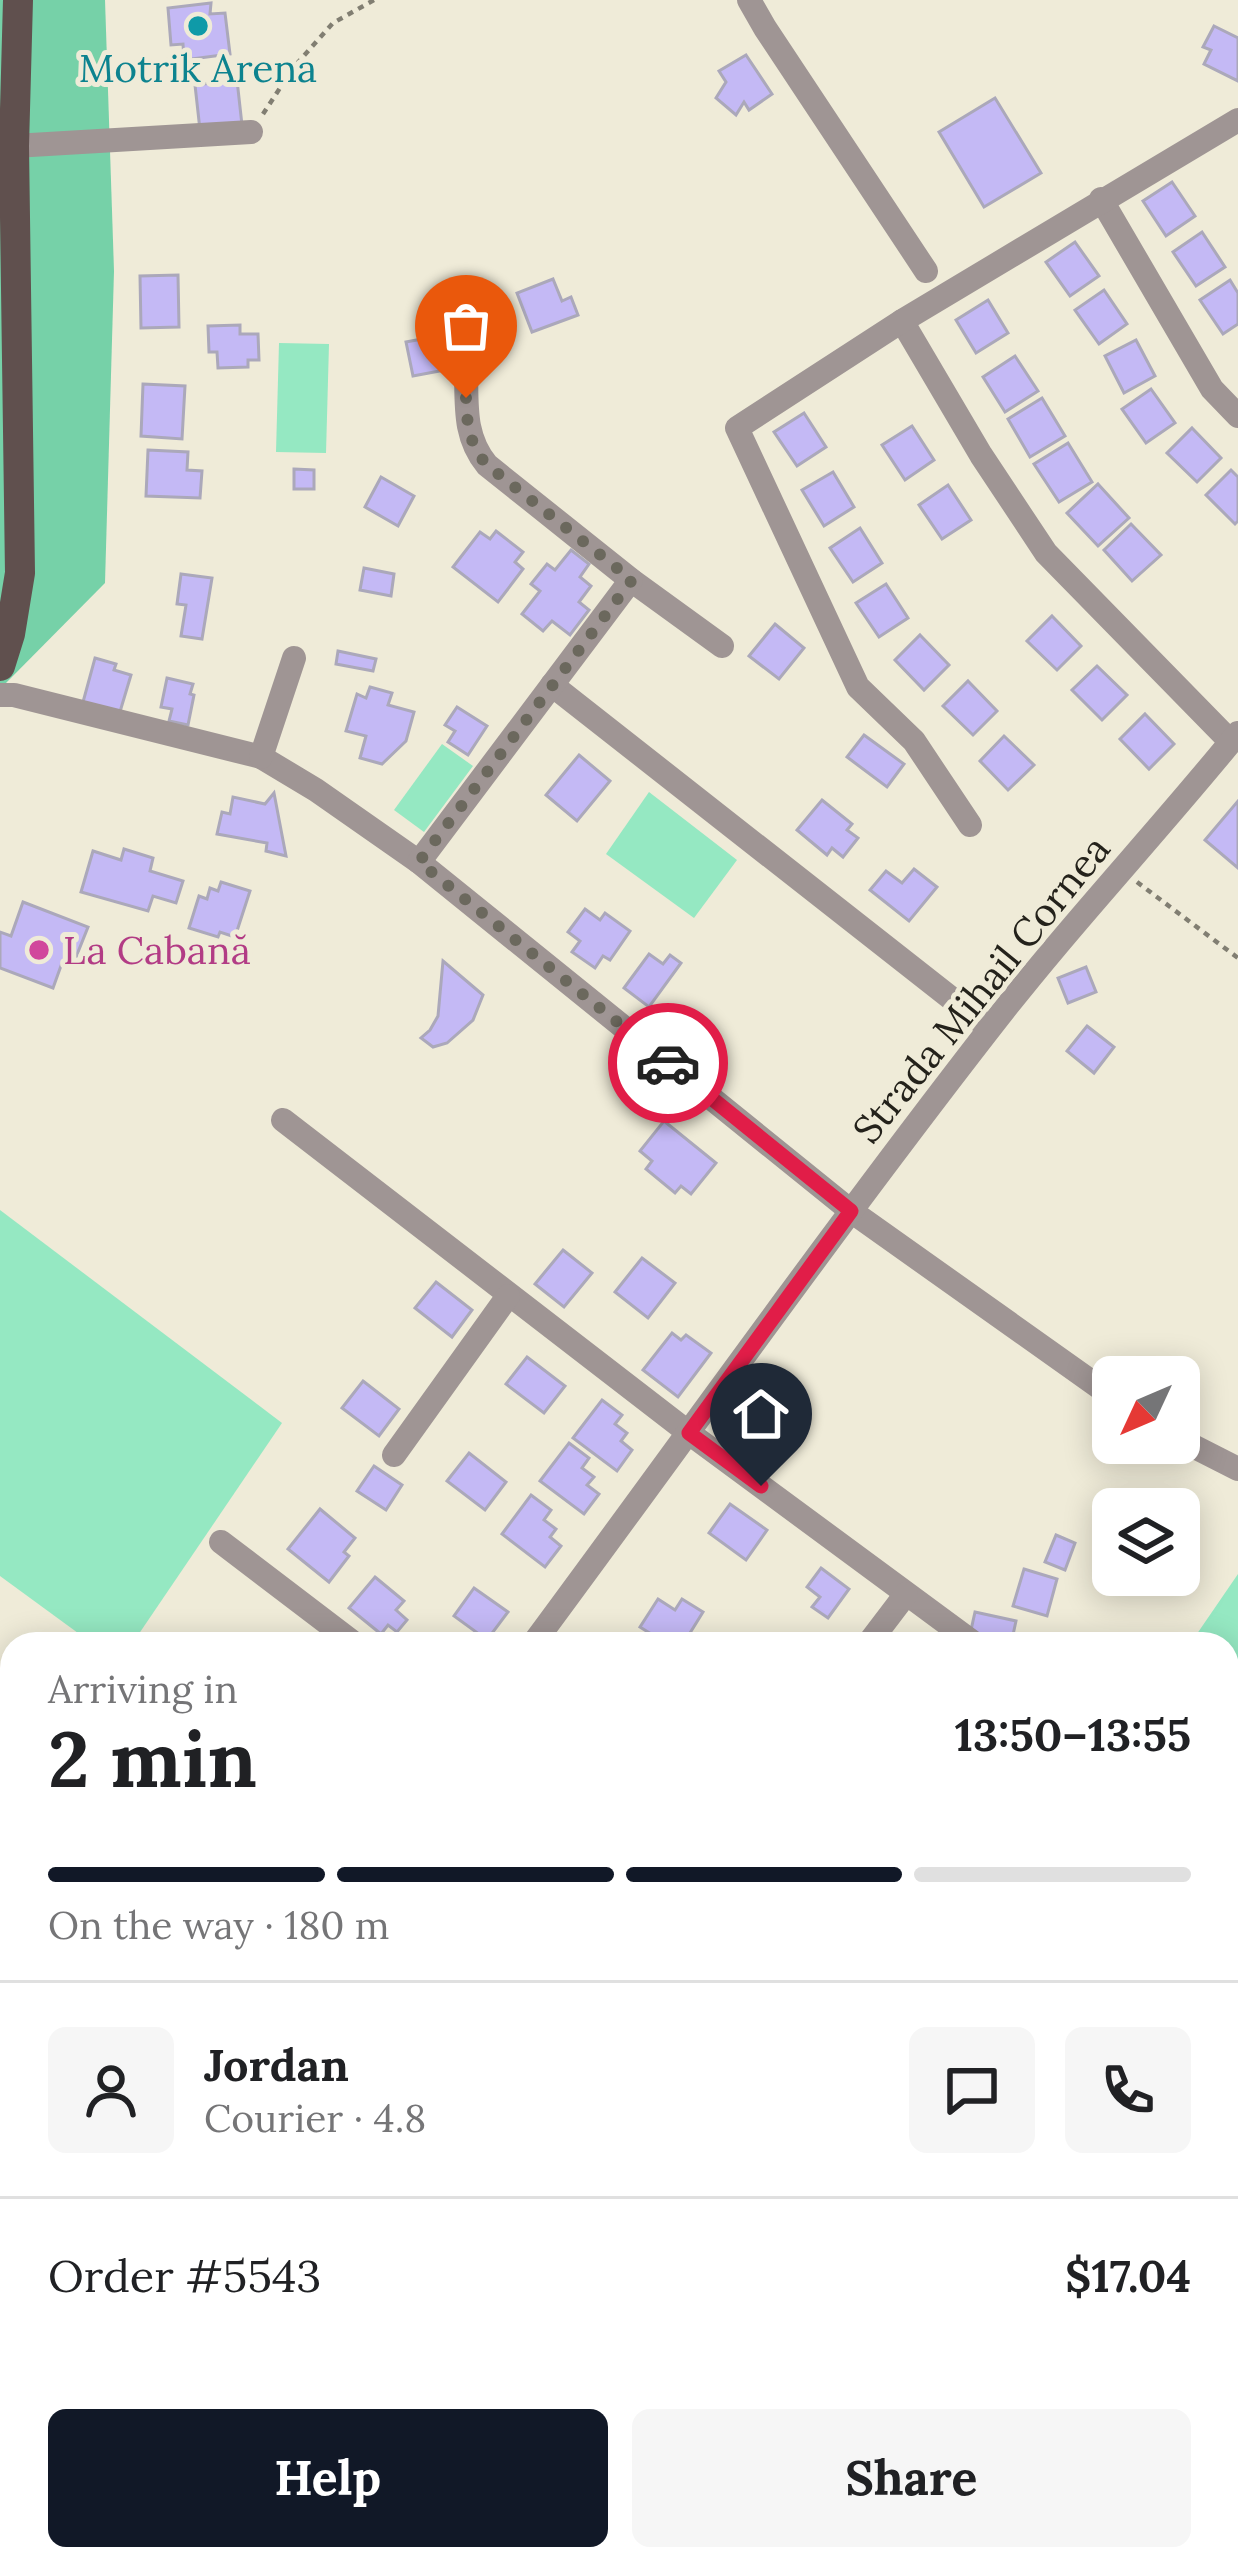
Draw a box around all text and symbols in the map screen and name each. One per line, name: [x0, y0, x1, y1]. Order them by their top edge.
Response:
marker: Motrik Arena: [185, 13, 211, 39]
place label: Motrik Arena: [79, 43, 317, 93]
pin: [415, 275, 517, 398]
icon: bag: [433, 293, 499, 359]
street label: Strada Mihail Cornea: [842, 825, 1120, 1153]
place label: La Cabană: [63, 925, 251, 975]
marker: La Cabană: [26, 937, 52, 963]
courier: [608, 1003, 728, 1123]
icon: car: [635, 1030, 701, 1096]
north arrow: [1092, 1356, 1200, 1464]
map controls: [1092, 1356, 1200, 1596]
pin: [710, 1363, 812, 1486]
icon: home: [728, 1381, 794, 1447]
button: layers: [1092, 1488, 1200, 1596]
text: Arriving in: [48, 1664, 238, 1714]
text: 13:50–13:55: [955, 1706, 1191, 1763]
text: 2 min: [48, 1709, 257, 1808]
text: On the way · 180 m: [48, 1900, 390, 1950]
button: person: [48, 2027, 174, 2153]
button: chat: [909, 2027, 1035, 2153]
button: phone: [1065, 2027, 1191, 2153]
text: Jordan: [204, 2036, 349, 2093]
text: Courier · 4.8: [204, 2093, 426, 2143]
text: Order #5543: [48, 2247, 321, 2304]
text: $17.04: [1065, 2247, 1191, 2304]
button: Help: [48, 2409, 608, 2547]
button: Share: [632, 2409, 1191, 2547]

